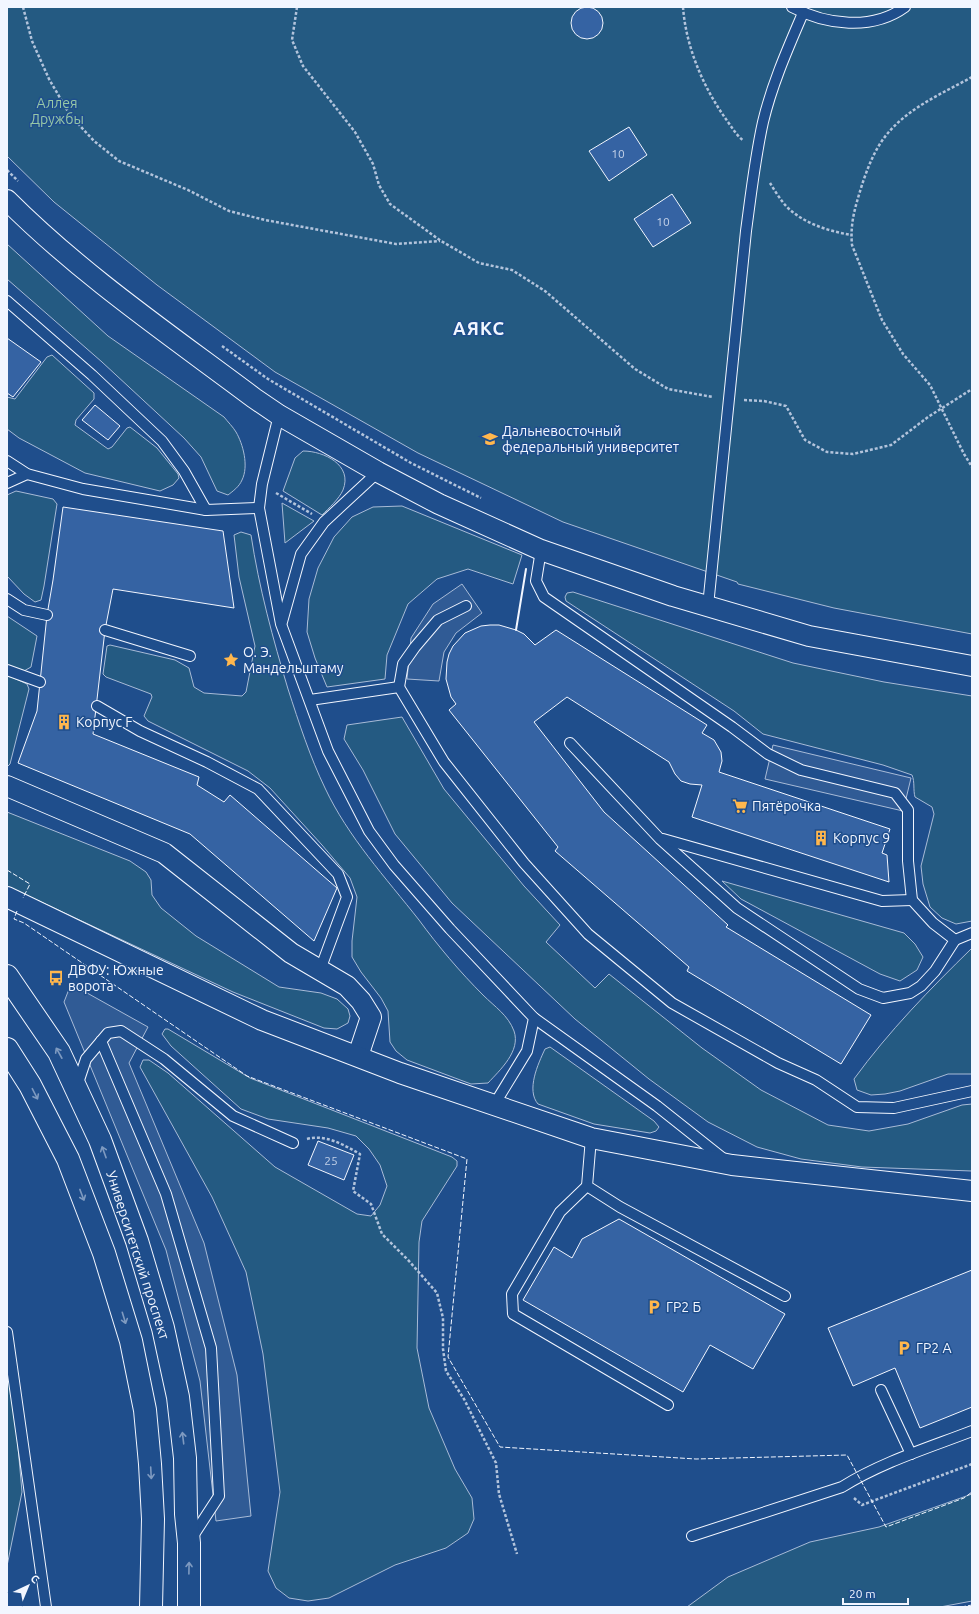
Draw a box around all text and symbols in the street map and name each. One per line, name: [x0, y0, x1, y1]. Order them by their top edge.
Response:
park label: Аллея Дружбы: [30, 95, 84, 127]
house number: 10: [611, 147, 625, 160]
house number: 10: [656, 215, 670, 228]
district label: АЯКС: [453, 318, 505, 338]
place label: Дальневосточный федеральный университет: [502, 423, 679, 455]
school or university icon: Дальневосточный федеральный университет: [481, 430, 499, 448]
place label: О. Э. Мандельштаму: [243, 644, 344, 676]
place icon: О. Э. Мандельштаму: [222, 651, 240, 669]
building icon: Корпус F: [55, 713, 73, 731]
place label: Корпус F: [76, 714, 133, 730]
supermarket icon: Пятёрочка: [731, 797, 749, 815]
place label: Пятёрочка: [752, 798, 821, 814]
building icon: Корпус 9: [812, 829, 830, 847]
place label: Корпус 9: [833, 830, 890, 846]
place label: ДВФУ: Южные ворота: [68, 962, 164, 994]
bus stop icon: ДВФУ: Южные ворота: [47, 969, 65, 987]
one-way arrow: [54, 1047, 62, 1059]
one-way arrow: [31, 1088, 39, 1100]
one-way arrow: [100, 1146, 108, 1158]
house number: 25: [324, 1154, 338, 1167]
street label: Университетский проспект: [103, 1169, 173, 1341]
one-way arrow: [79, 1189, 87, 1201]
parking icon: ГР2 Б: [645, 1298, 663, 1316]
place label: ГР2 Б: [666, 1299, 701, 1315]
one-way arrow: [121, 1311, 128, 1324]
parking icon: ГР2 А: [895, 1339, 913, 1357]
place label: ГР2 А: [916, 1340, 952, 1356]
one-way arrow: [179, 1432, 186, 1445]
one-way arrow: [147, 1466, 154, 1479]
one-way arrow: [185, 1562, 193, 1575]
north arrow: [8, 1566, 48, 1606]
text: С: [28, 1572, 42, 1586]
scale bar: [843, 1580, 908, 1606]
text: 20 m: [849, 1587, 876, 1600]

